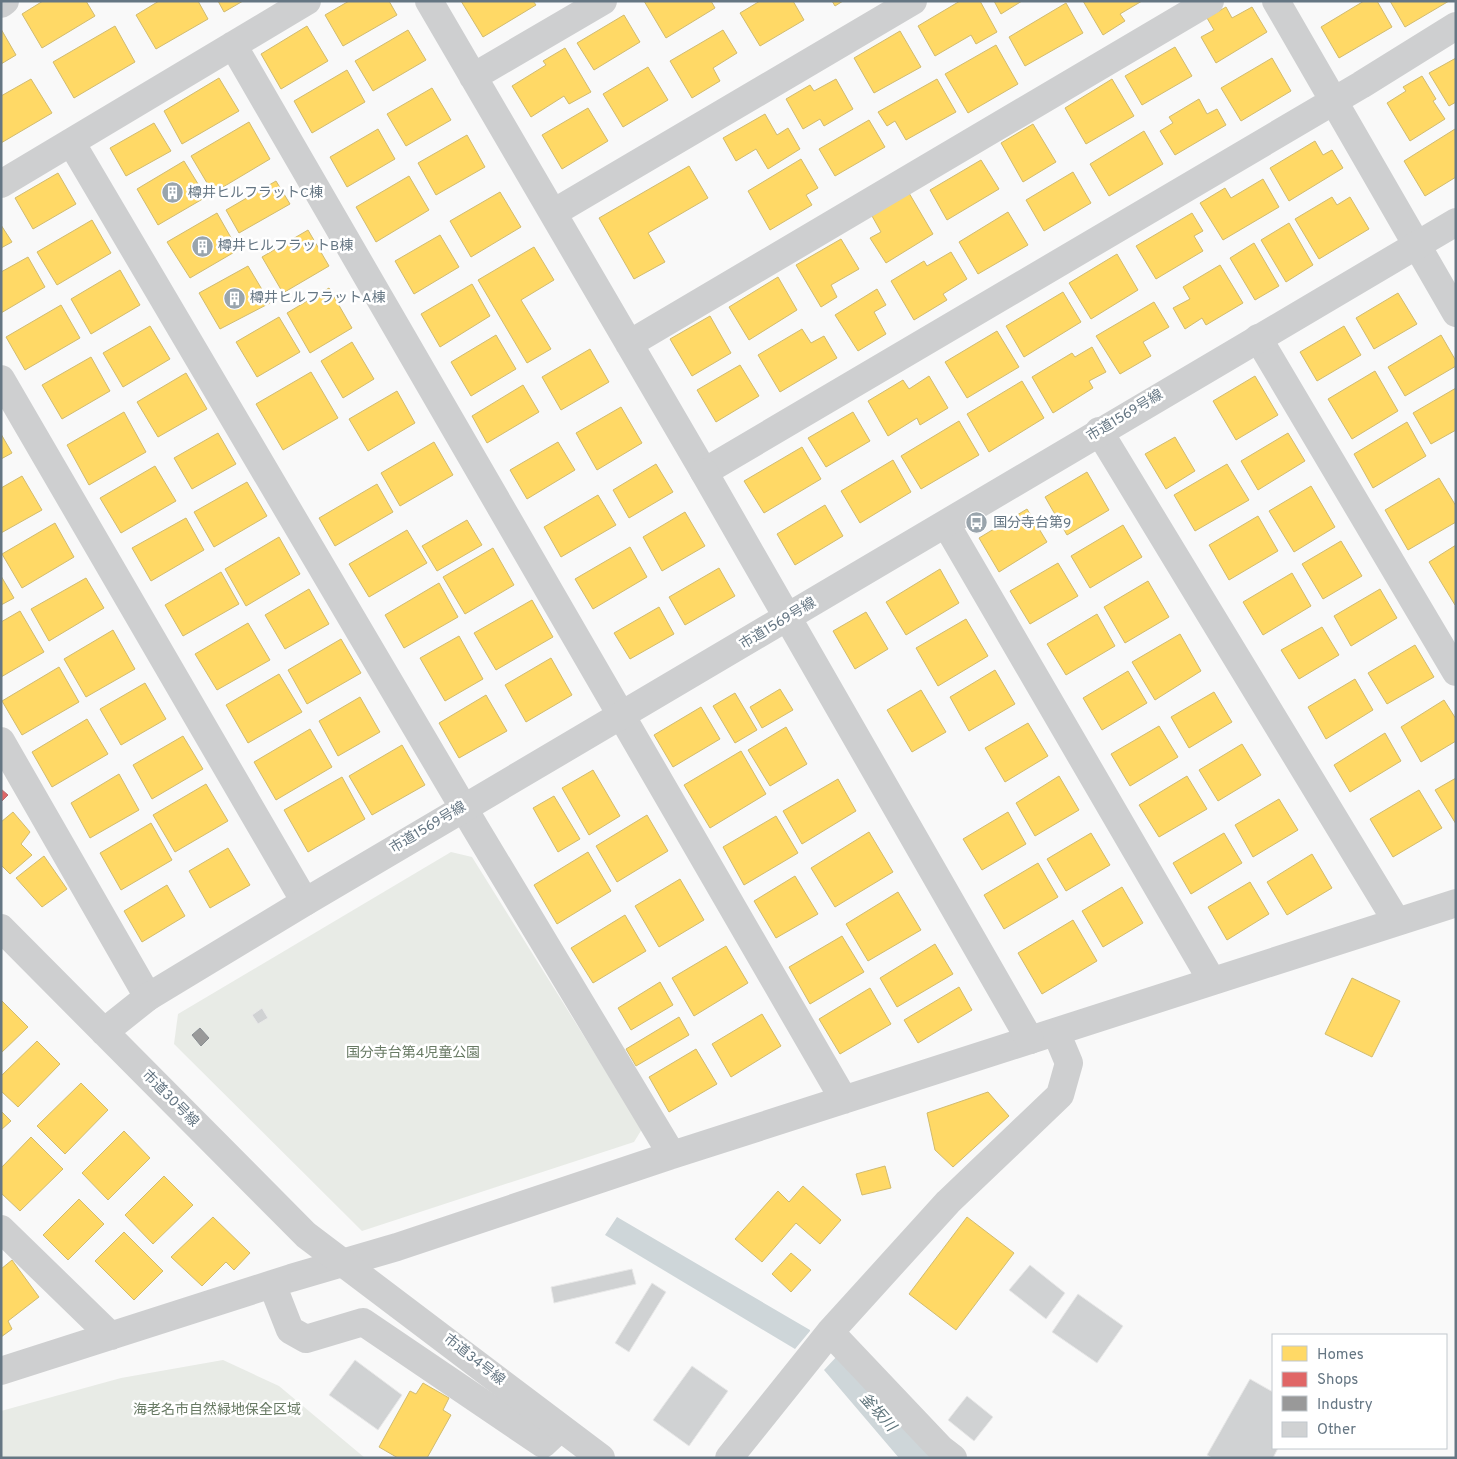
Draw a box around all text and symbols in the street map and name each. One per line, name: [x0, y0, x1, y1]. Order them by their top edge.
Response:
building icon: 樽井ヒルフラットC棟: [160, 181, 184, 205]
place label: 樽井ヒルフラットC棟: [188, 184, 323, 202]
building icon: 樽井ヒルフラットB棟: [190, 234, 214, 258]
place label: 樽井ヒルフラットB棟: [218, 237, 353, 255]
building icon: 樽井ヒルフラットA棟: [222, 286, 246, 310]
place label: 樽井ヒルフラットA棟: [250, 289, 386, 307]
street label: 市道1569号線: [1084, 387, 1166, 445]
bus stop icon: 国分寺台第9: [965, 511, 989, 535]
place label: 国分寺台第9: [993, 514, 1071, 532]
street label: 市道1569号線: [737, 595, 819, 653]
street label: 市道1569号線: [387, 799, 469, 857]
park label: 国分寺台第4児童公園: [346, 1044, 480, 1062]
street label: 市道30号線: [138, 1067, 202, 1131]
street label: 市道34号線: [440, 1331, 508, 1389]
legend: [1272, 1334, 1447, 1449]
text: Homes: [1317, 1346, 1364, 1365]
text: Shops: [1317, 1371, 1358, 1390]
water label: 釜坂川: [855, 1390, 900, 1438]
text: Industry: [1317, 1396, 1373, 1415]
park label: 海老名市自然緑地保全区域: [133, 1401, 301, 1419]
text: Other: [1317, 1421, 1356, 1440]

